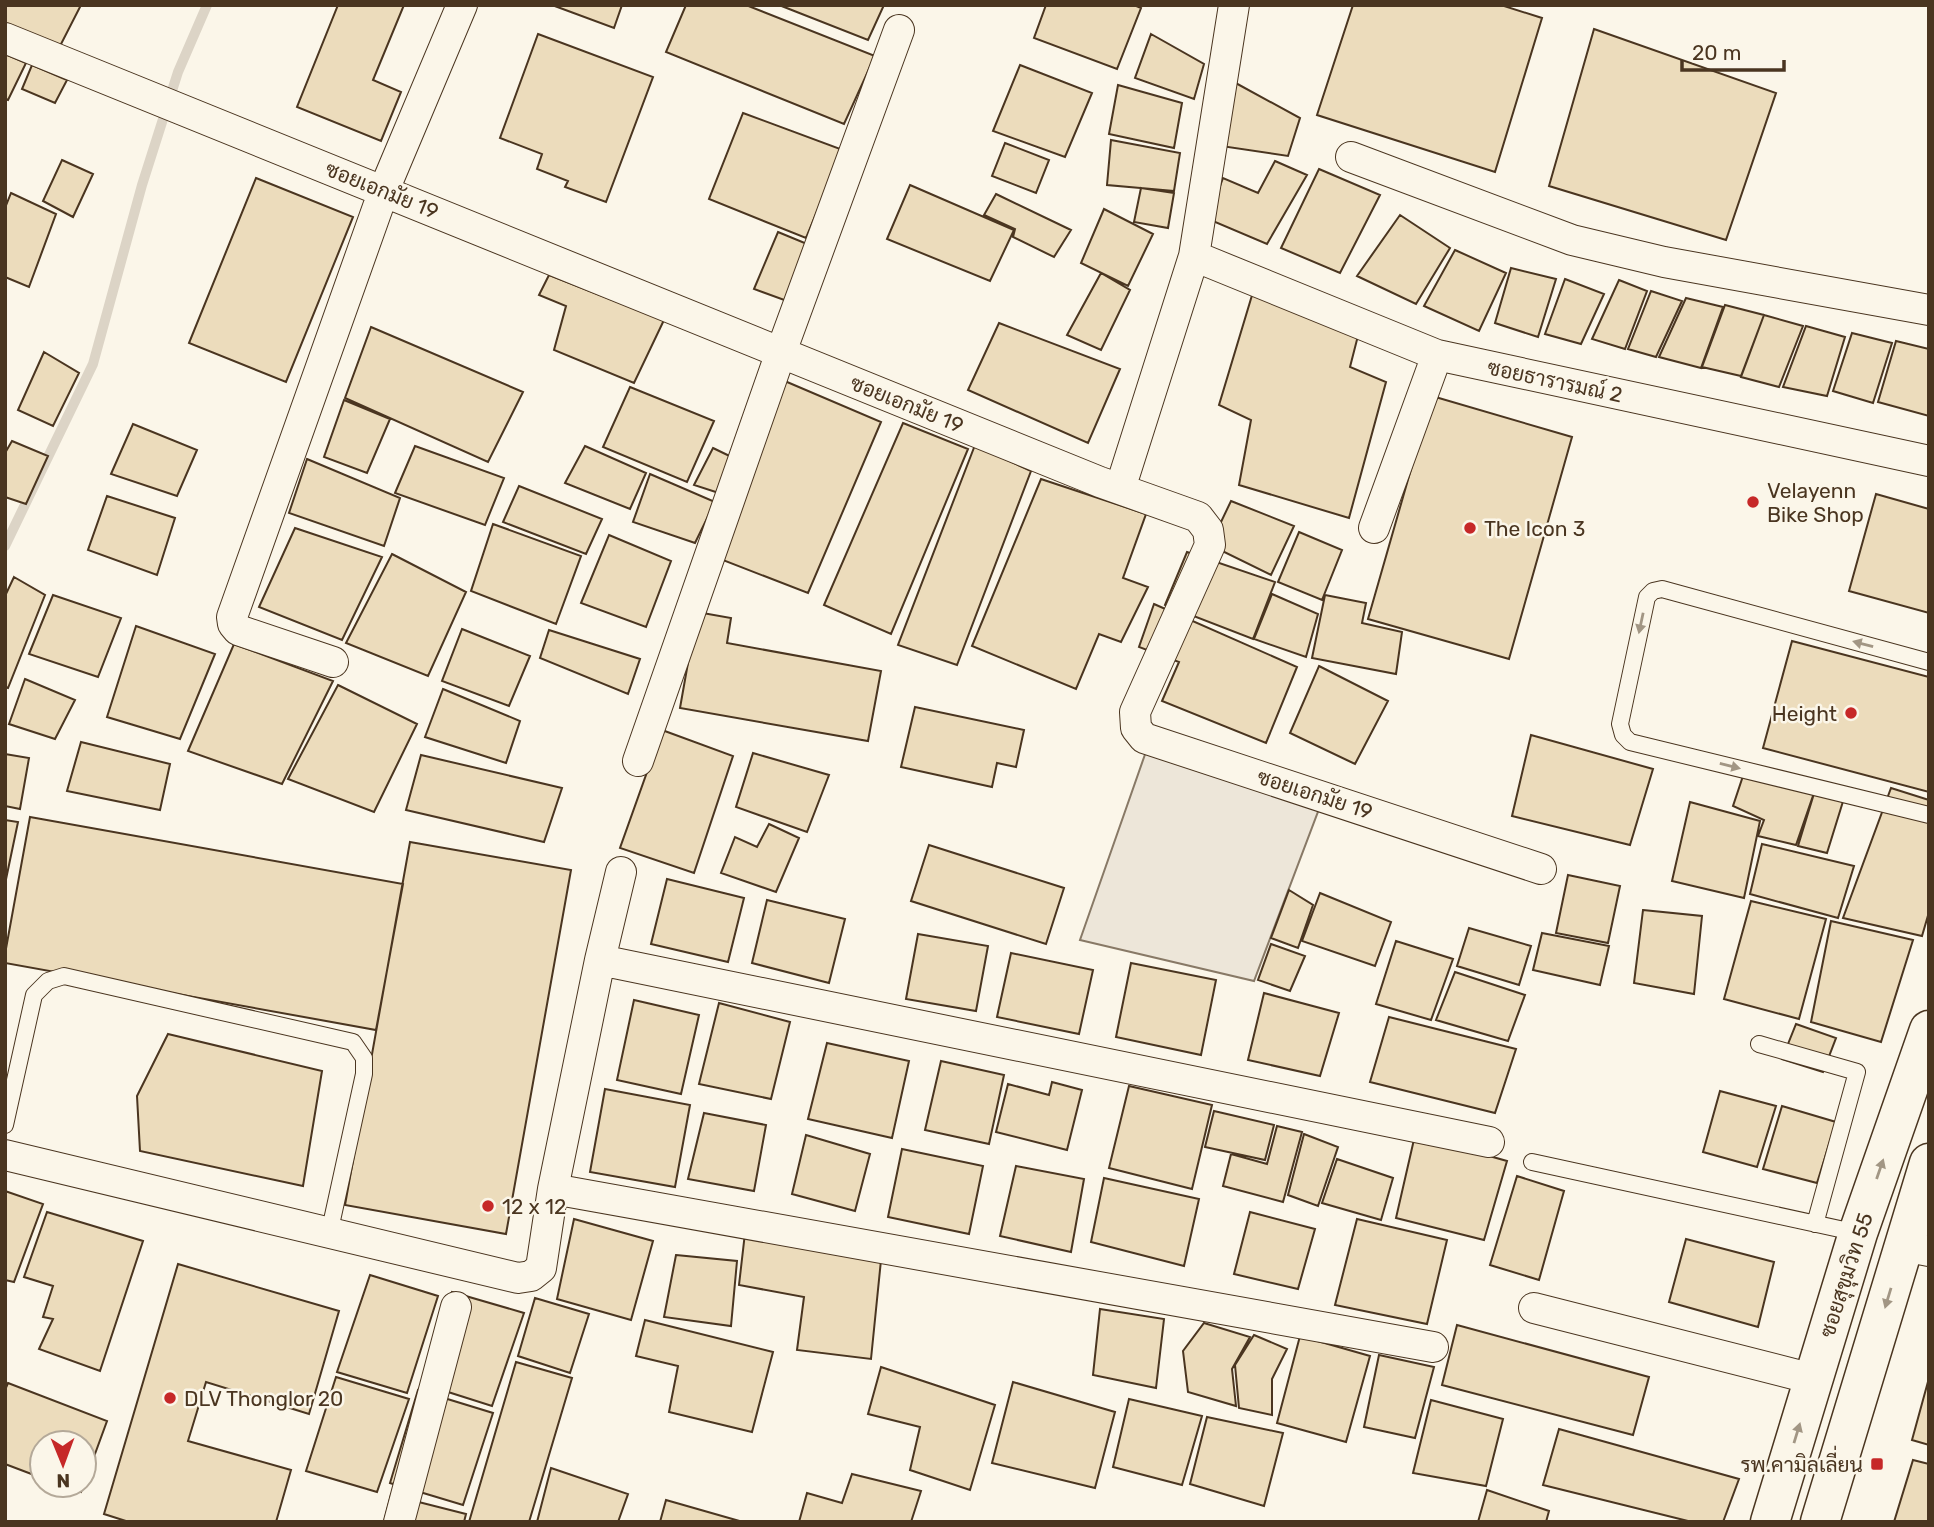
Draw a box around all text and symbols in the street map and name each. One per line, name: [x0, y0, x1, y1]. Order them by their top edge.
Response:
scale bar: [1682, 28, 1784, 72]
text: 20 m: [1692, 40, 1741, 65]
street label: ซอยเอกมัย 19: [322, 156, 442, 224]
street label: ซอยธารารมณ์ 2: [1485, 354, 1625, 407]
street label: ซอยเอกมัย 19: [847, 370, 967, 438]
place label: Velayenn Bike Shop: [1767, 478, 1864, 527]
marker: Velayenn Bike Shop: [1745, 494, 1761, 510]
place label: The Icon 3: [1484, 516, 1585, 541]
marker: The Icon 3: [1462, 520, 1478, 536]
one-way arrow: [1636, 612, 1647, 634]
one-way arrow: [1852, 638, 1874, 649]
place label: Height: [1772, 701, 1837, 726]
marker: Height: [1843, 705, 1859, 721]
one-way arrow: [1719, 761, 1741, 772]
street label: ซอยเอกมัย 19: [1254, 764, 1376, 824]
one-way arrow: [1875, 1158, 1886, 1179]
place label: 12 x 12: [502, 1194, 566, 1219]
marker: 12 x 12: [480, 1198, 496, 1214]
street label: ซอยสุขุมวิท 55: [1814, 1210, 1880, 1341]
one-way arrow: [1882, 1288, 1892, 1309]
place label: DLV Thonglor 20: [184, 1386, 343, 1411]
marker: DLV Thonglor 20: [162, 1390, 178, 1406]
one-way arrow: [1792, 1422, 1802, 1443]
north arrow: [28, 1429, 98, 1499]
place label: รพ.คามิลเลี่ยน: [1740, 1445, 1863, 1477]
marker: รพ.คามิลเลี่ยน: [1869, 1456, 1885, 1472]
text: N: [56, 1469, 70, 1492]

